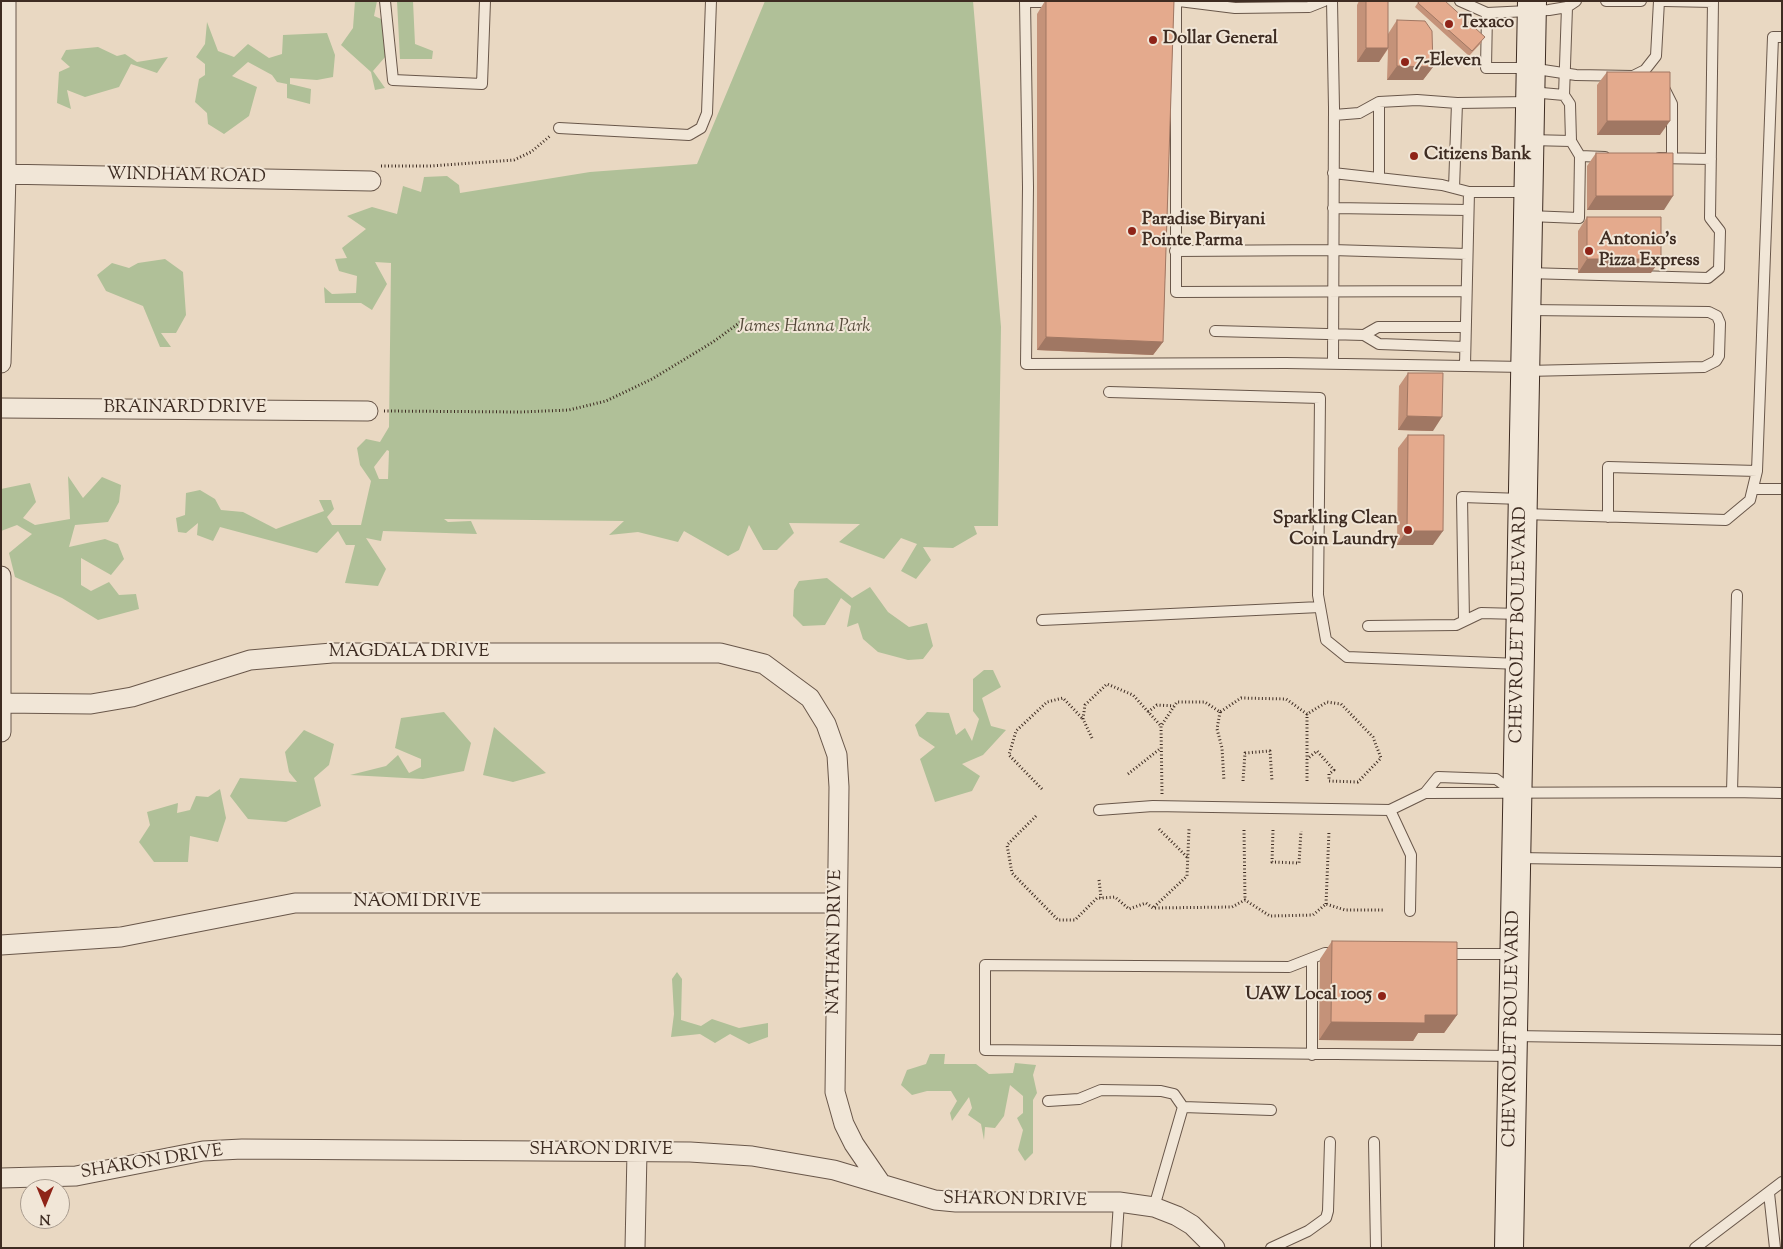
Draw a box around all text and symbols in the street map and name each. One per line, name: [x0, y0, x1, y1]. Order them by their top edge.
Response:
place label: Texaco: [1459, 13, 1514, 35]
marker: Texaco: [1443, 18, 1455, 30]
place label: Dollar General: [1163, 29, 1278, 51]
marker: Dollar General: [1147, 34, 1159, 46]
place label: 7-Eleven: [1415, 51, 1482, 73]
marker: 7-Eleven: [1399, 56, 1411, 68]
place label: Citizens Bank: [1424, 145, 1531, 167]
marker: Citizens Bank: [1408, 150, 1420, 162]
street label: WINDHAM ROAD: [106, 165, 266, 189]
place label: Paradise Biryani Pointe Parma: [1142, 210, 1265, 252]
marker: Paradise Biryani Pointe Parma: [1126, 225, 1138, 237]
place label: Antonio's Pizza Express: [1599, 230, 1700, 272]
marker: Antonio's Pizza Express: [1583, 245, 1595, 257]
park label: James Hanna Park: [738, 317, 870, 339]
street label: BRAINARD DRIVE: [103, 398, 267, 420]
street label: CHEVROLET BOULEVARD: [1507, 506, 1533, 744]
place label: Sparkling Clean Coin Laundry: [1273, 509, 1398, 552]
marker: Sparkling Clean Coin Laundry: [1402, 524, 1414, 536]
street label: MAGDALA DRIVE: [329, 642, 489, 664]
street label: NATHAN DRIVE: [824, 869, 848, 1015]
street label: NAOMI DRIVE: [353, 892, 481, 914]
street label: CHEVROLET BOULEVARD: [1500, 910, 1526, 1148]
place label: UAW Local 1005: [1245, 985, 1372, 1007]
marker: UAW Local 1005: [1376, 990, 1388, 1002]
street label: SHARON DRIVE: [529, 1140, 673, 1162]
street label: SHARON DRIVE: [79, 1141, 225, 1185]
north arrow: [20, 1179, 70, 1229]
street label: SHARON DRIVE: [943, 1189, 1087, 1213]
text: N: [39, 1208, 51, 1228]

